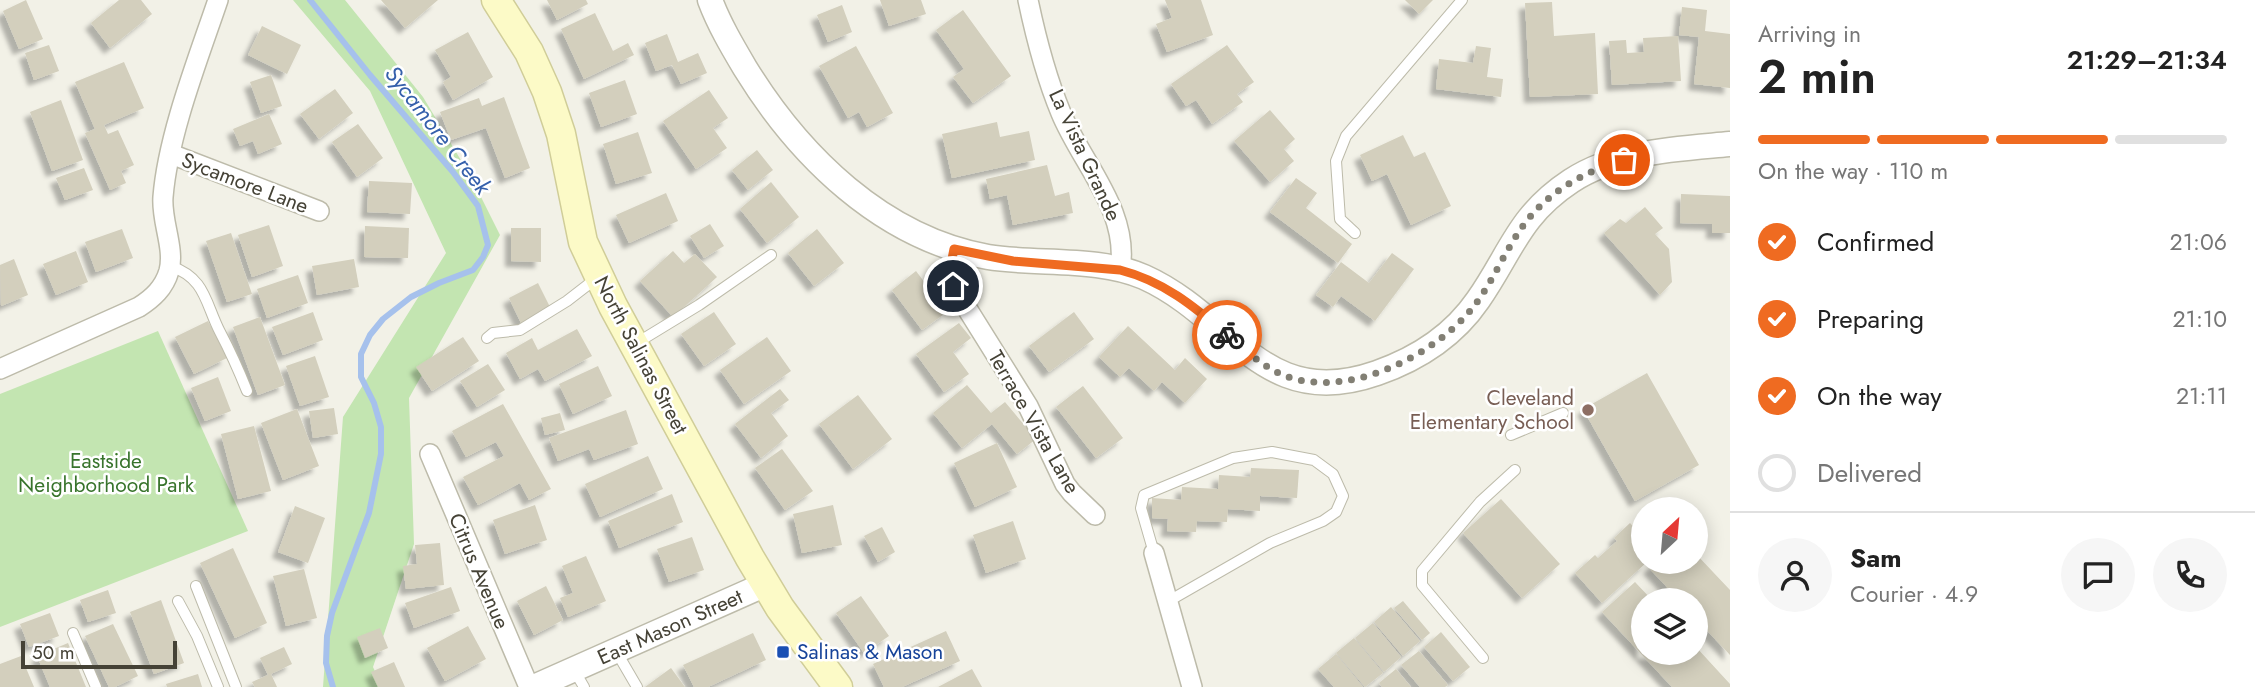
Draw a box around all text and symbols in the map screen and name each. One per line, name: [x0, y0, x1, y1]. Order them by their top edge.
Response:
text: Arriving in: [1758, 17, 1861, 51]
text: 21:29–21:34: [2067, 41, 2227, 79]
text: 2 min: [1758, 44, 1876, 110]
water label: Sycamore Creek: [377, 58, 500, 203]
street label: La Vista Grande: [1041, 84, 1129, 226]
pin: [1594, 130, 1654, 190]
icon: bag: [1605, 141, 1643, 179]
street label: Sycamore Lane: [177, 145, 313, 221]
text: On the way · 110 m: [1758, 154, 1948, 188]
icon: check: [1758, 223, 1796, 261]
text: Confirmed: [1817, 223, 1934, 261]
text: 21:06: [2170, 225, 2227, 259]
pin: [923, 256, 983, 316]
icon: home: [934, 267, 972, 305]
street label: North Salinas Street: [587, 271, 695, 439]
courier: [1192, 300, 1262, 370]
icon: check: [1758, 300, 1796, 338]
text: Preparing: [1817, 300, 1924, 338]
text: 21:10: [2173, 302, 2227, 336]
icon: bike: [1208, 316, 1246, 354]
street label: Terrace Vista Lane: [981, 345, 1087, 499]
icon: check: [1758, 377, 1796, 415]
text: On the way: [1817, 377, 1942, 415]
text: 21:11: [2176, 379, 2227, 413]
place label: Cleveland Elementary School: [1410, 383, 1574, 437]
marker: Cleveland Elementary School: [1580, 402, 1596, 418]
park label: Eastside Neighborhood Park: [18, 446, 195, 500]
text: Delivered: [1817, 454, 1922, 492]
north arrow: [1631, 497, 1708, 574]
map controls: [1631, 497, 1708, 665]
street label: Citrus Avenue: [441, 508, 517, 634]
button: person: [1758, 538, 1832, 612]
button: chat: [2061, 538, 2135, 612]
button: phone: [2153, 538, 2227, 612]
text: Sam: [1850, 539, 1902, 577]
text: Courier · 4.9: [1850, 577, 1978, 611]
street label: East Mason Street: [593, 582, 747, 672]
button: layers: [1631, 588, 1708, 665]
place label: Salinas & Mason: [797, 637, 943, 667]
scale bar: [21, 638, 177, 670]
text: 50 m: [32, 639, 75, 666]
marker: Salinas & Mason: [775, 644, 791, 660]

